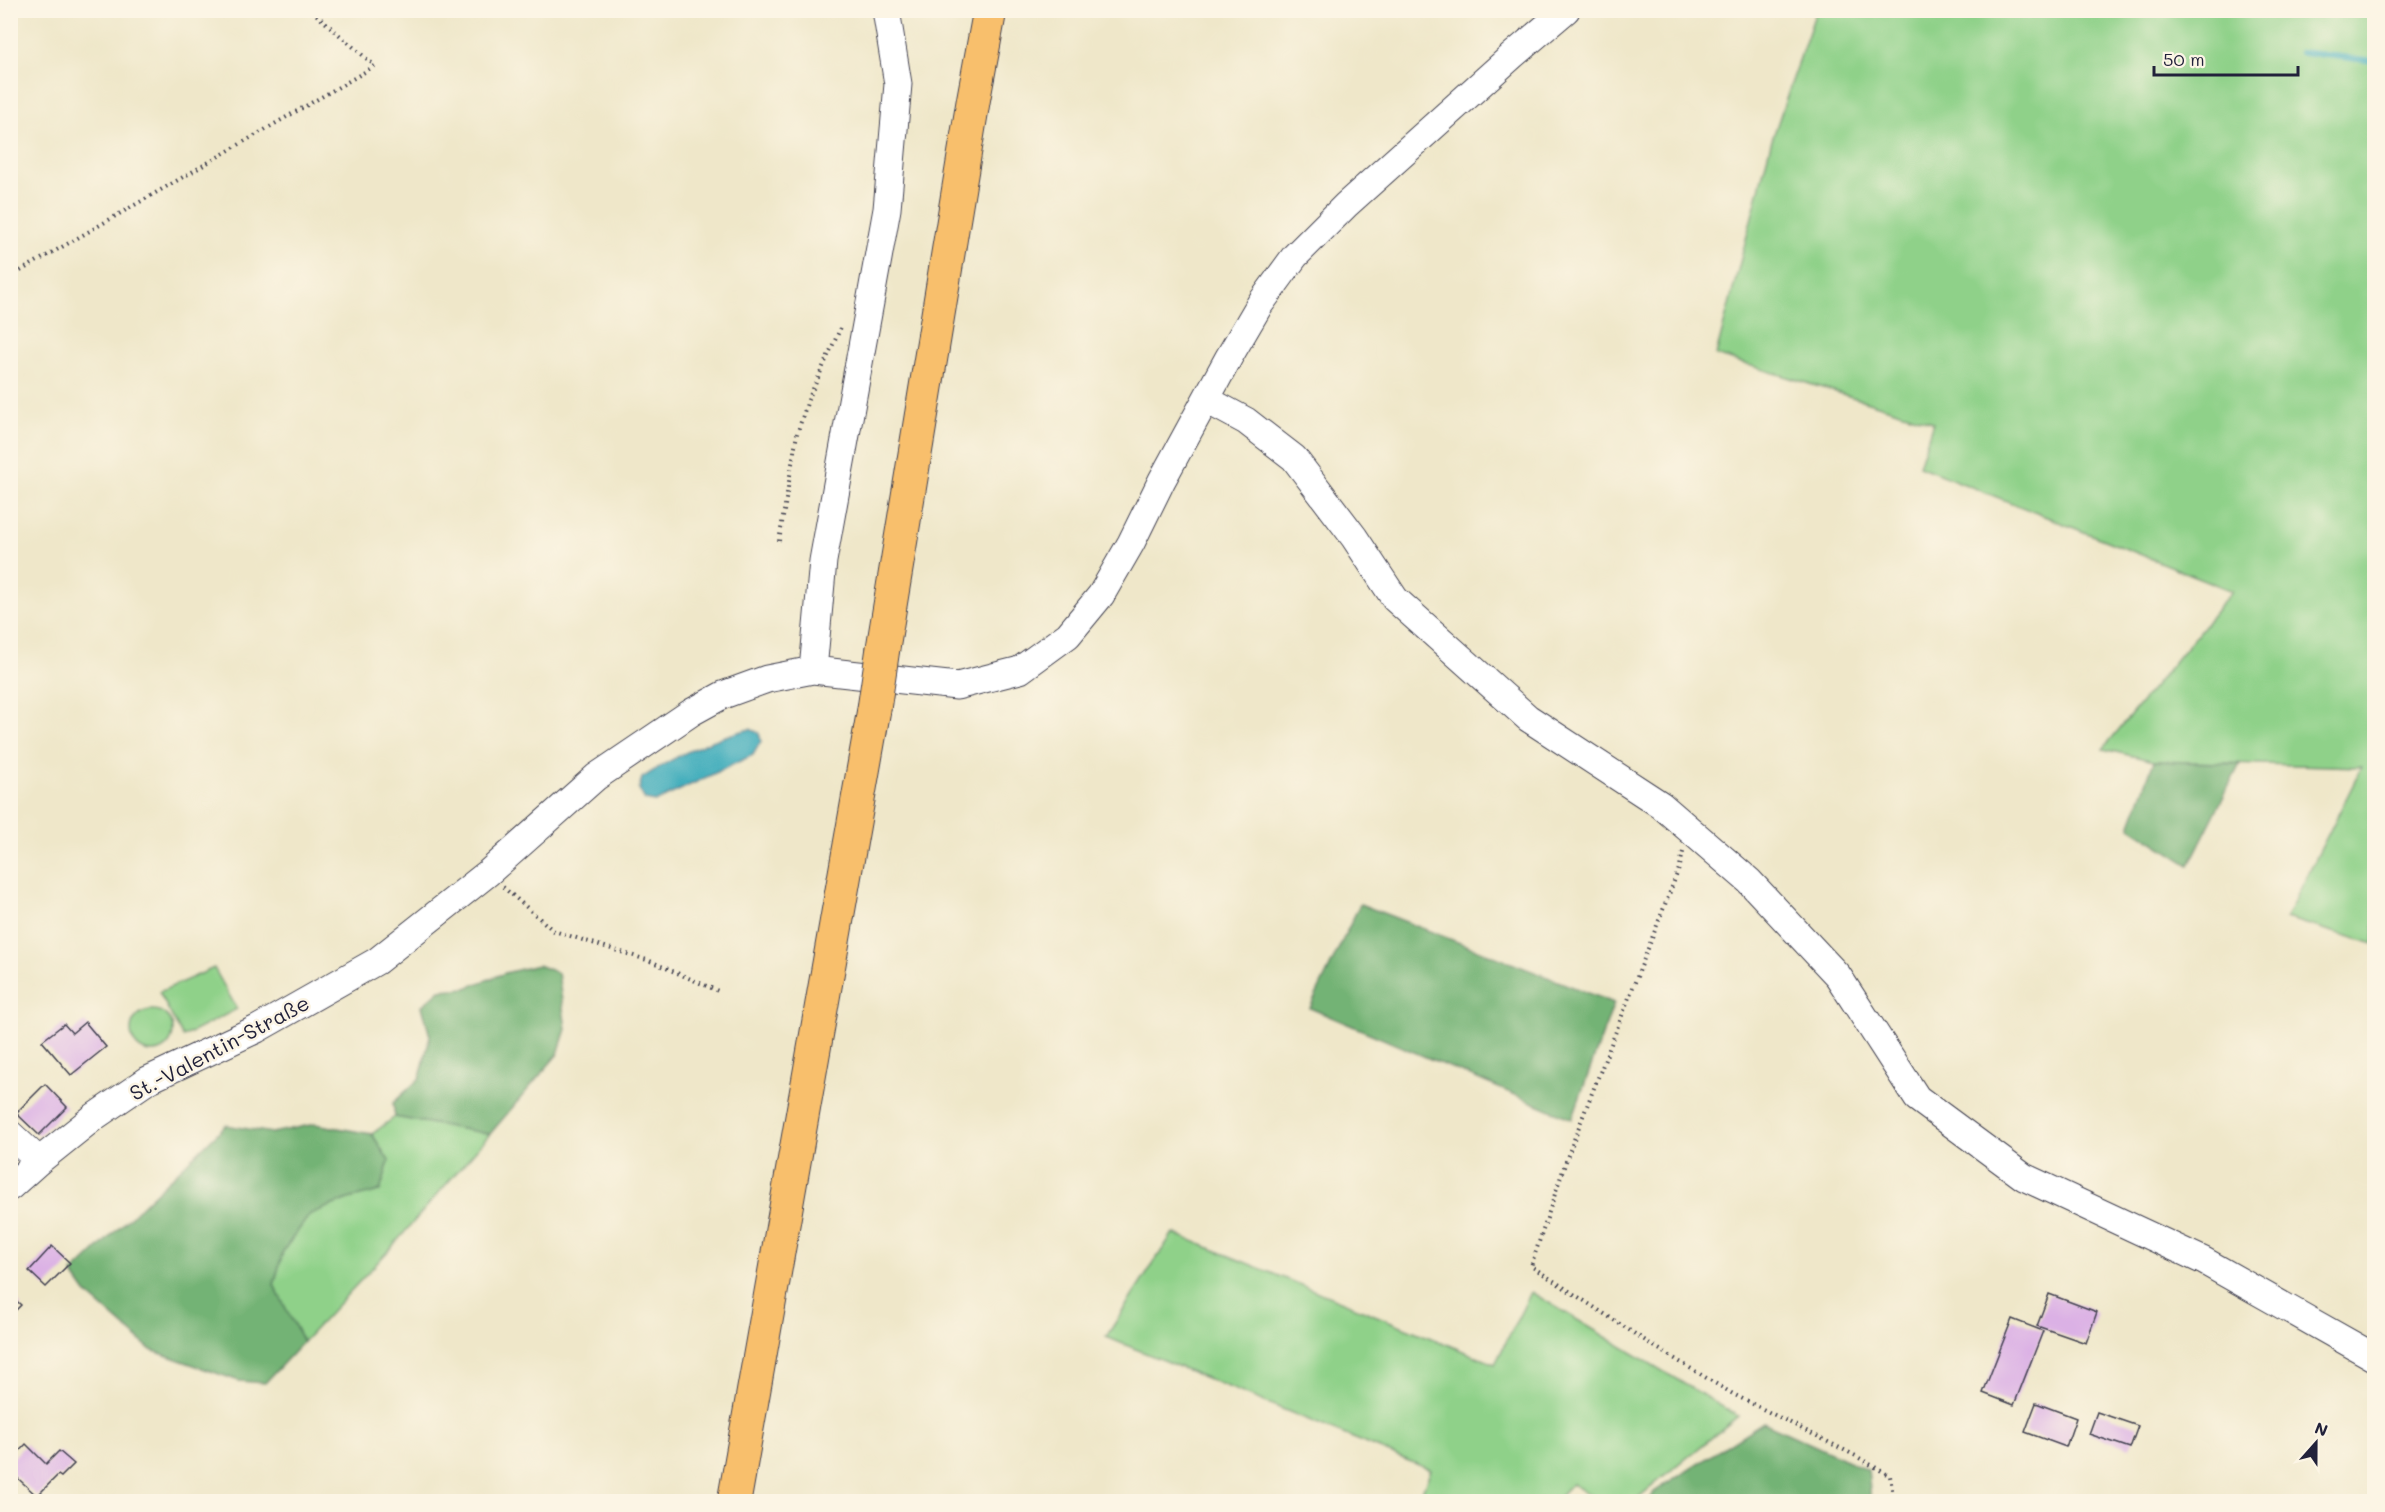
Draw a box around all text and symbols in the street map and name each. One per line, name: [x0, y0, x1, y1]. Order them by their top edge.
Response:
scale bar: [2154, 39, 2298, 77]
text: 50 m: [2163, 47, 2205, 71]
street label: St.-Valentin-Straße: [124, 988, 314, 1106]
north arrow: [2286, 1413, 2346, 1473]
text: N: [2312, 1417, 2331, 1441]

